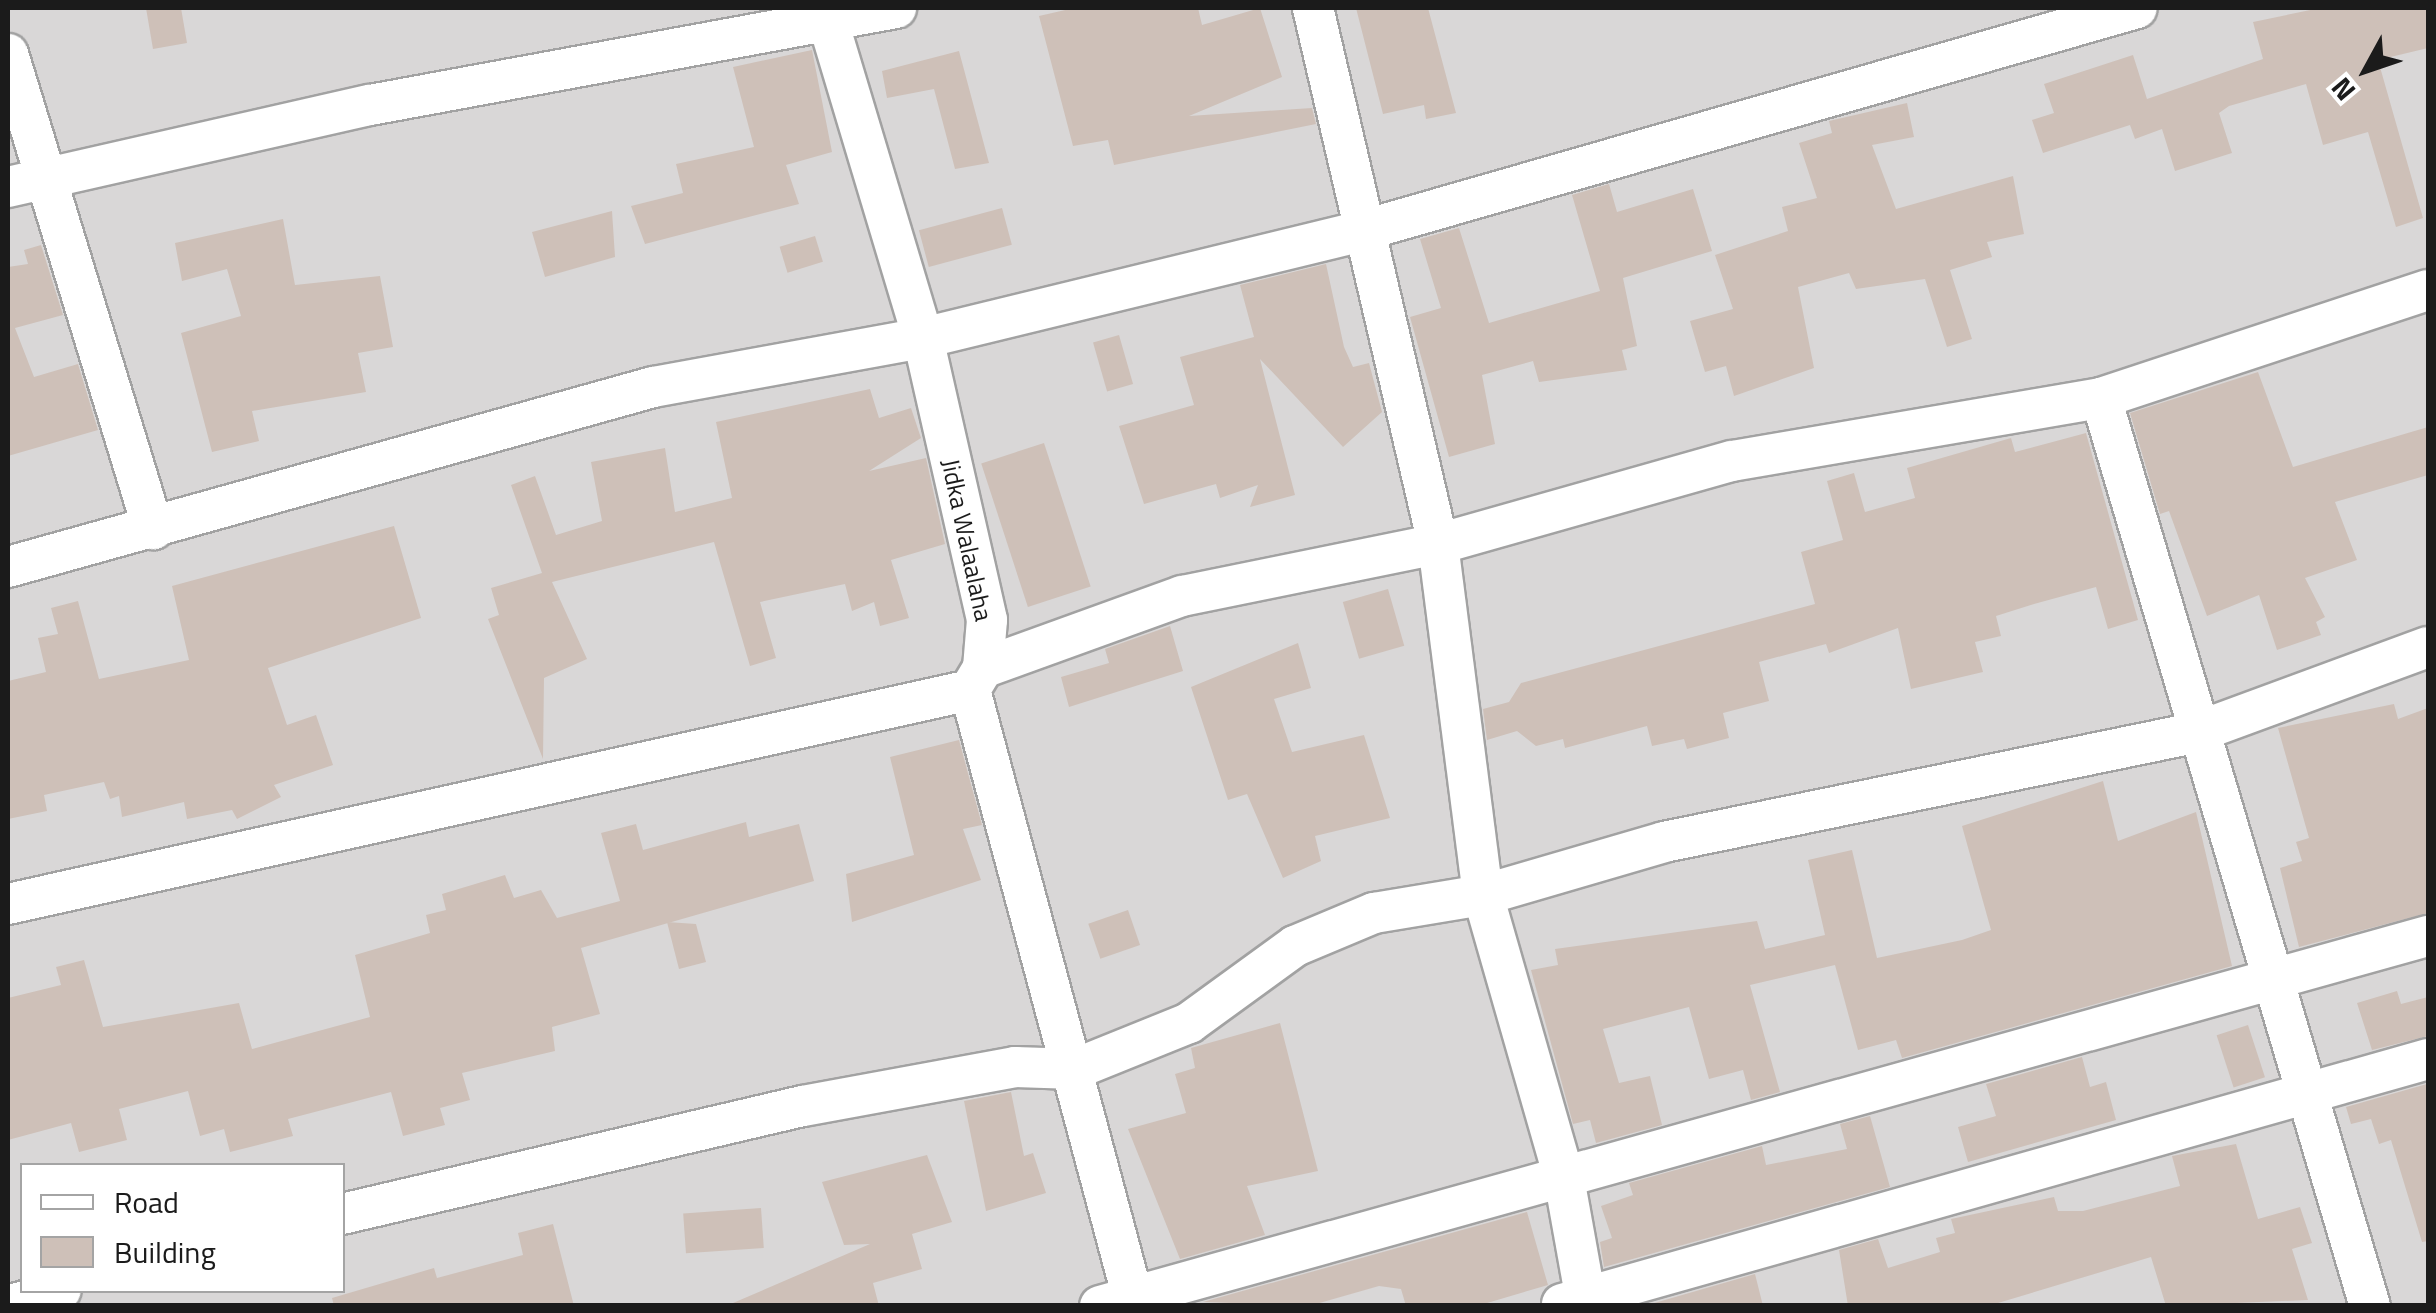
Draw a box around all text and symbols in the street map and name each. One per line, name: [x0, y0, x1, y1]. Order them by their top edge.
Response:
north arrow: [2316, 20, 2416, 120]
text: N: [2320, 68, 2365, 111]
street label: Jidka Walaalaha: [935, 456, 999, 624]
legend: [20, 1163, 345, 1293]
text: Road: [114, 1179, 179, 1225]
text: Building: [114, 1229, 216, 1275]

